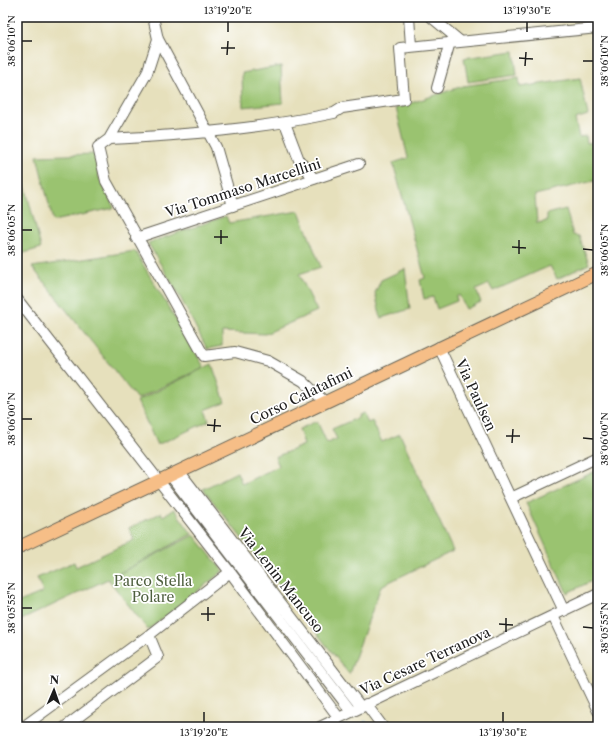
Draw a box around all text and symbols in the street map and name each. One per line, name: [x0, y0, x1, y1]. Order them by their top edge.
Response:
text: 13°19'20"E: [204, 4, 252, 17]
text: 13°19'30"E: [503, 4, 551, 17]
text: 38°06'10"N: [5, 15, 18, 67]
text: 38°06'10"N: [598, 35, 611, 87]
street label: Via Tommaso Marcellini: [162, 154, 323, 222]
text: 38°06'05"N: [5, 204, 18, 256]
text: 38°06'05"N: [598, 224, 611, 276]
street label: Via Paulsen: [451, 355, 501, 434]
street label: Corso Calatafimi: [247, 363, 355, 429]
text: 38°06'00"N: [5, 392, 18, 446]
text: 38°06'00"N: [598, 412, 611, 466]
street label: Via Lenin Mancuso: [234, 523, 328, 636]
park label: Parco Stella Polare: [114, 572, 193, 606]
text: 38°05'55"N: [5, 582, 18, 634]
text: 38°05'55"N: [598, 602, 611, 654]
street label: Via Cesare Terranova: [356, 623, 494, 700]
north arrow: [34, 670, 74, 710]
text: N: [49, 673, 60, 687]
text: 13°19'20"E: [180, 726, 228, 739]
text: 13°19'30"E: [479, 726, 527, 739]

